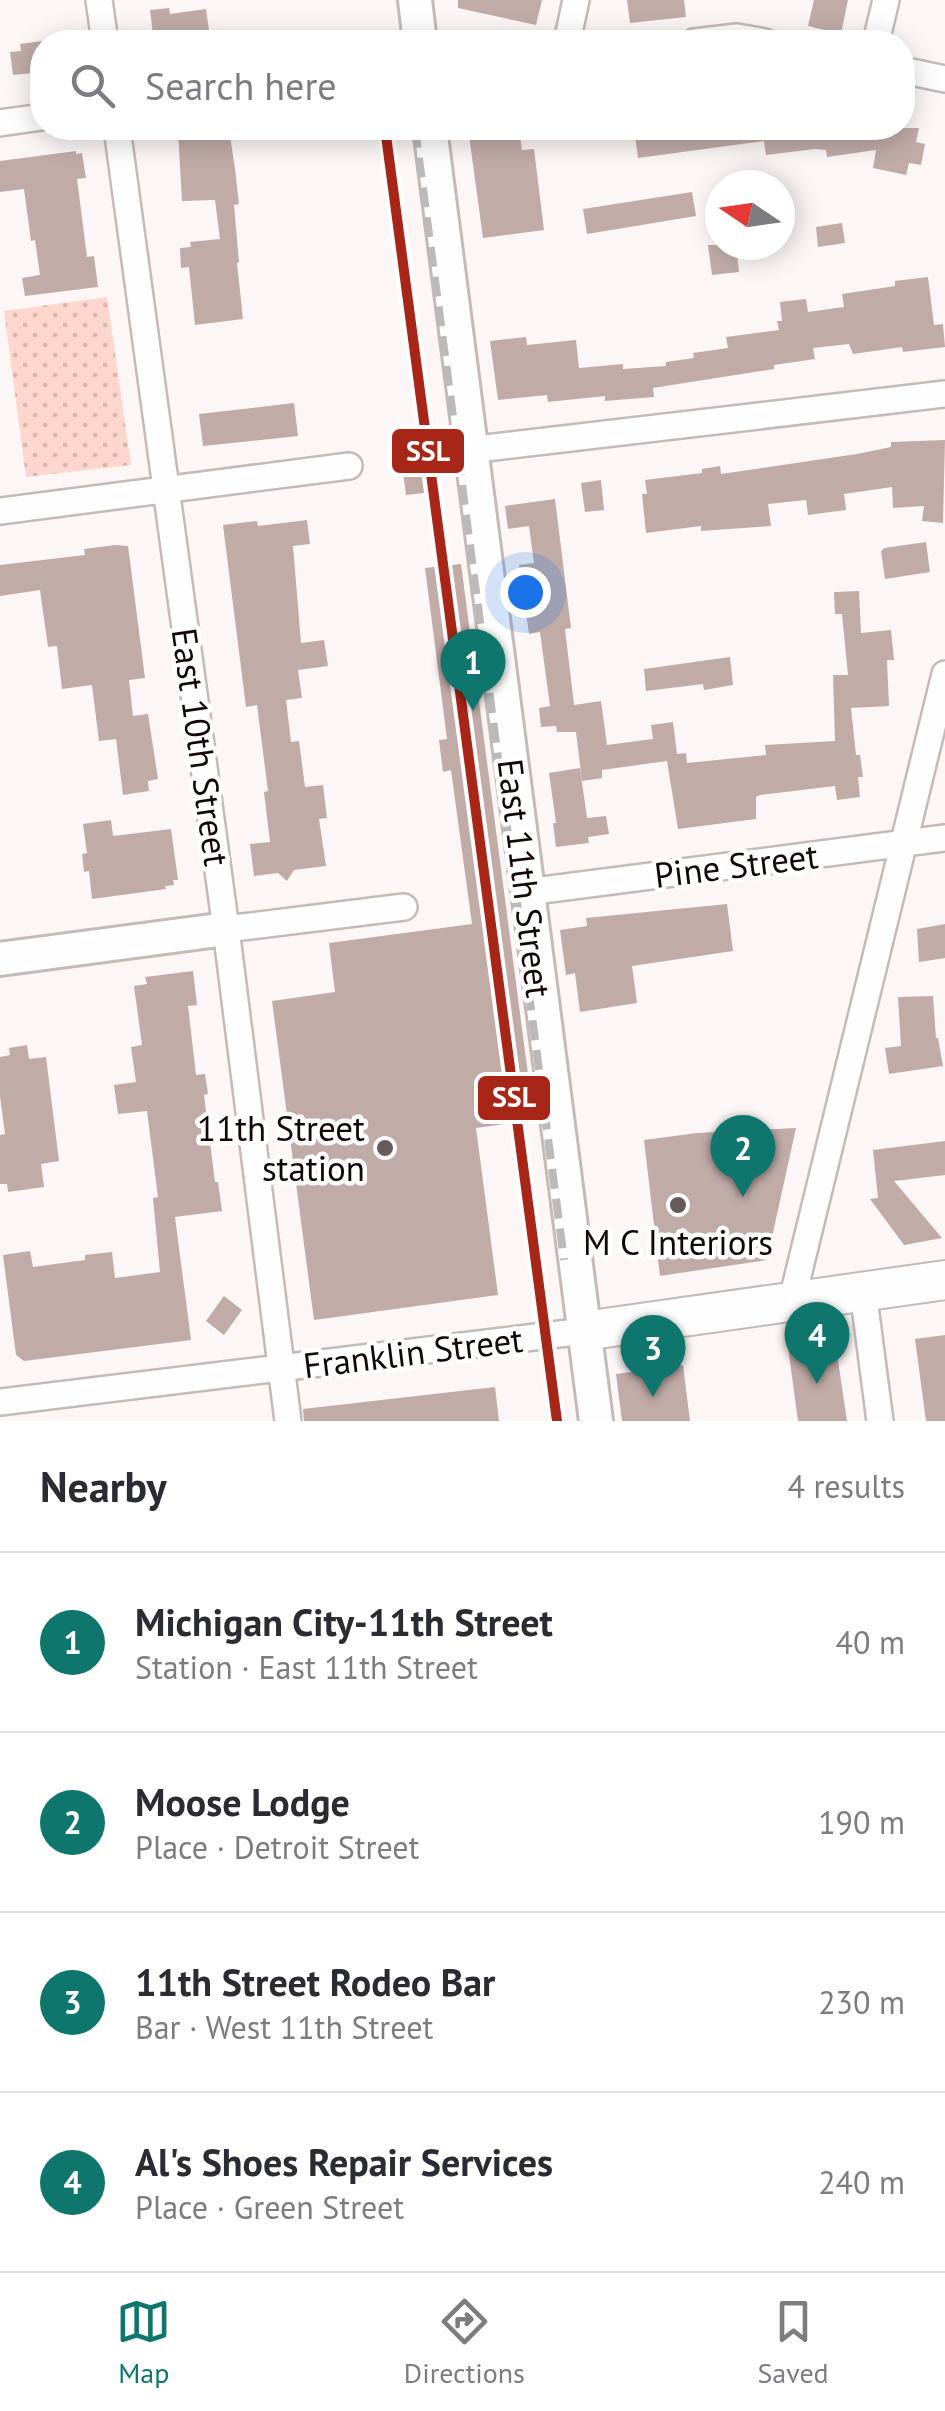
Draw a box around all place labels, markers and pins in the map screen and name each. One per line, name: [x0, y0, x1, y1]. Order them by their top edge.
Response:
pin: 1: [440, 628, 506, 711]
place label: 11th Street station: [197, 1105, 365, 1191]
pin: 2: [710, 1114, 776, 1197]
marker: 11th Street station: [374, 1137, 396, 1159]
marker: M C Interiors: [667, 1194, 689, 1216]
place label: M C Interiors: [583, 1219, 773, 1265]
pin: 4: [784, 1302, 850, 1384]
pin: 3: [620, 1314, 686, 1397]

